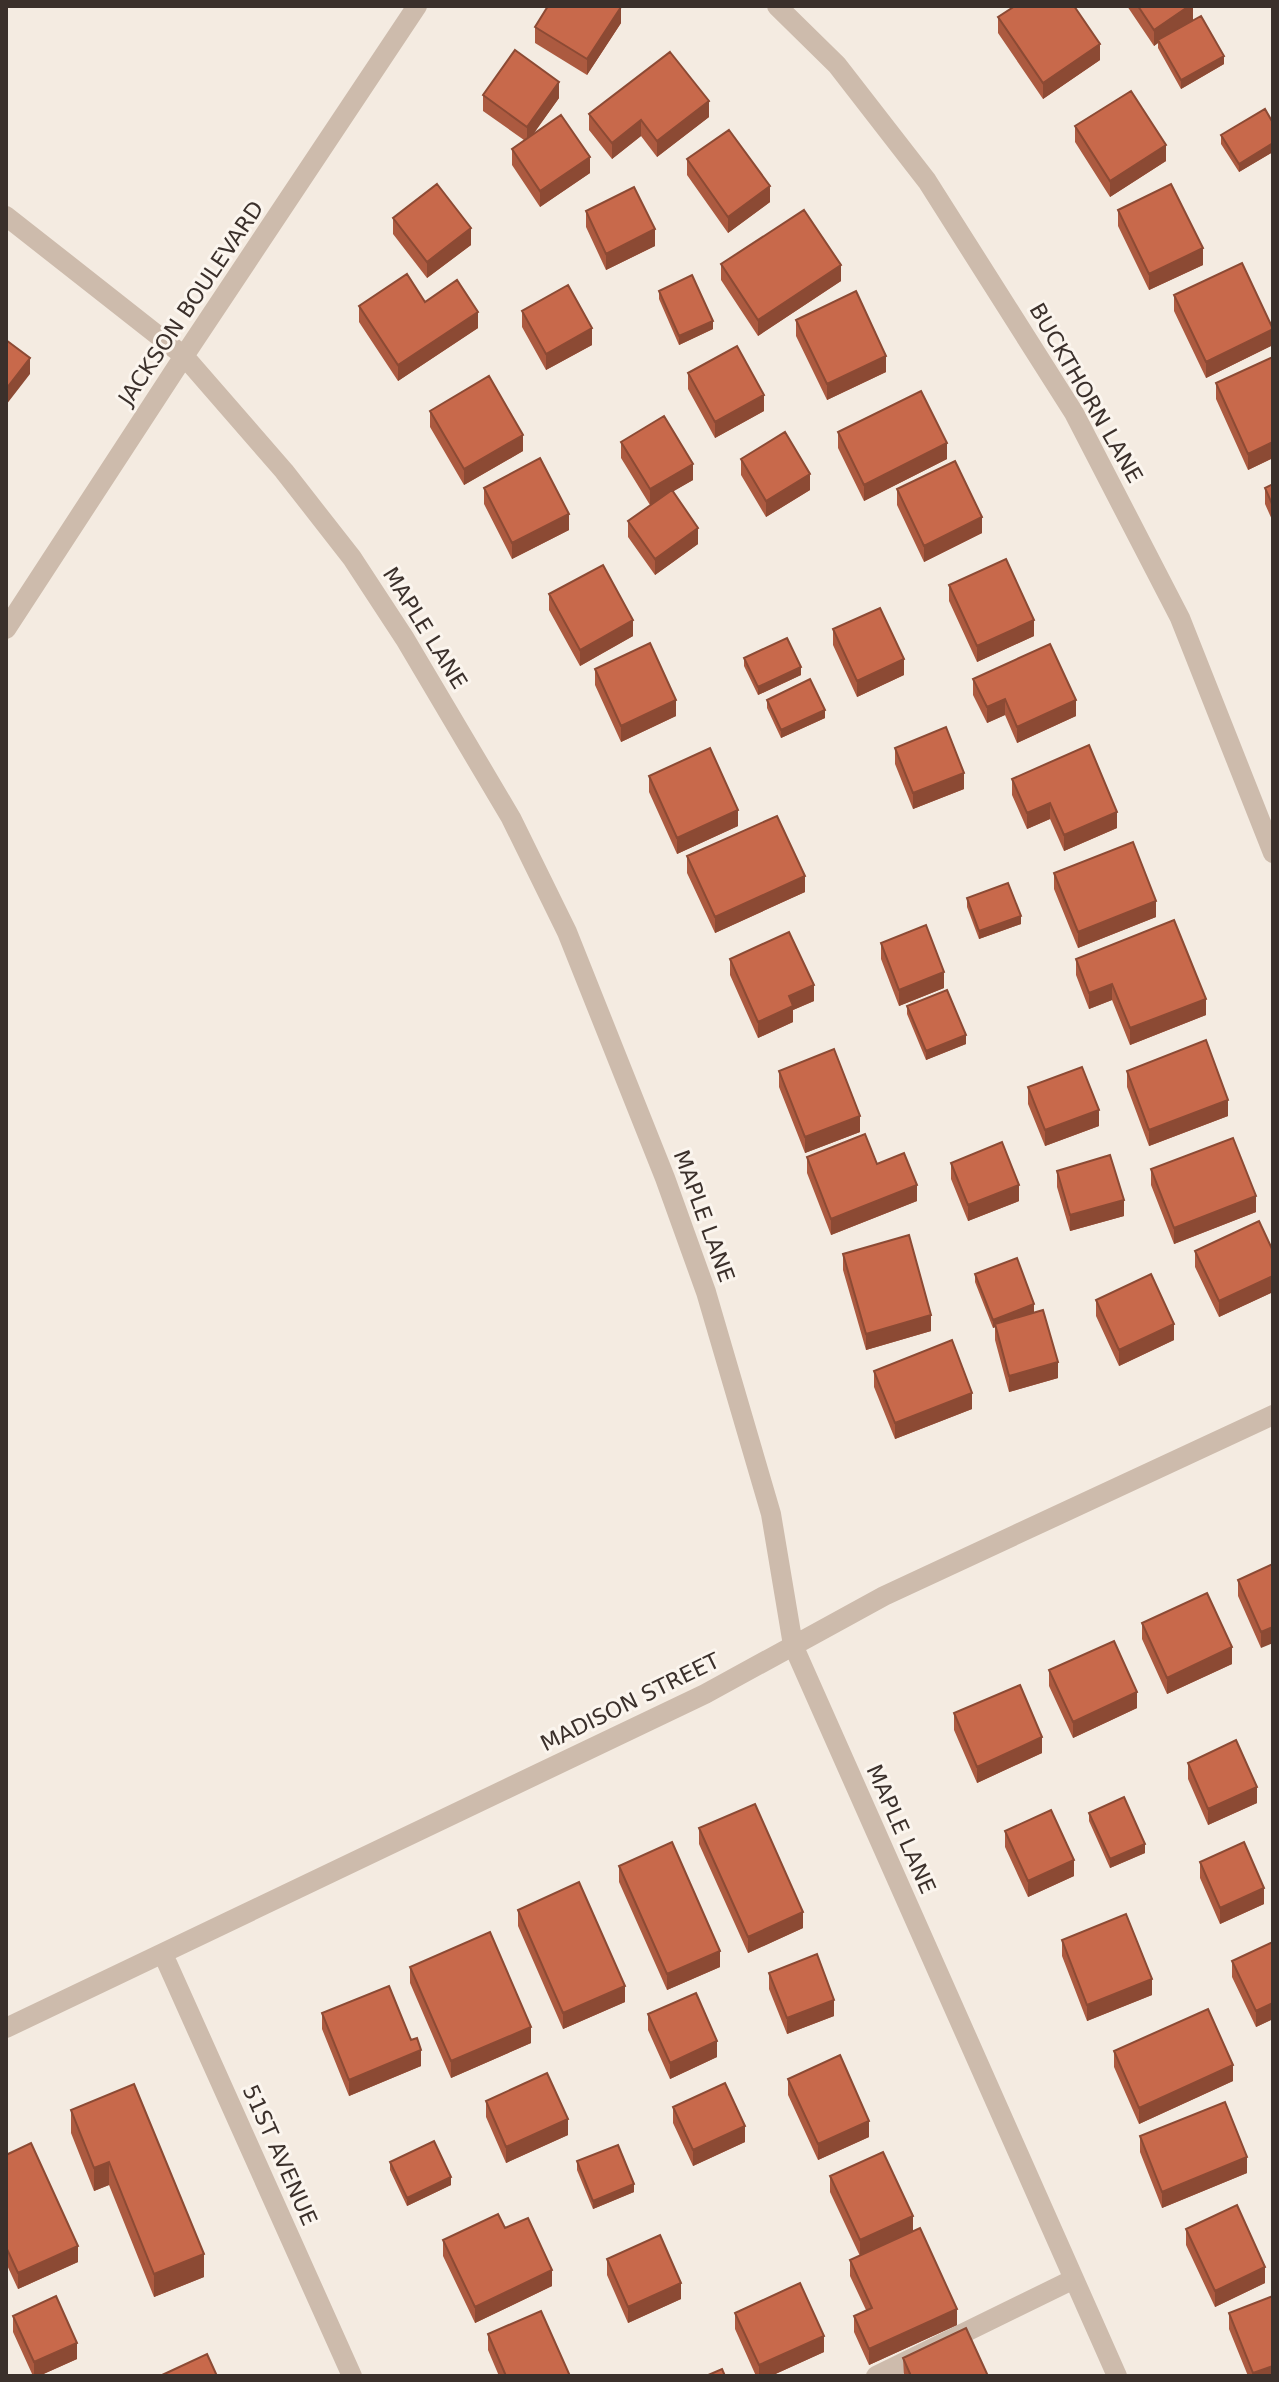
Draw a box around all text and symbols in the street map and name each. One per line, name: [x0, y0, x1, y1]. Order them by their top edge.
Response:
street label: JACKSON BOULEVARD: [112, 196, 269, 411]
street label: BUCKTHORN LANE: [1024, 299, 1148, 487]
street label: MAPLE LANE: [378, 563, 472, 693]
street label: MAPLE LANE: [669, 1147, 739, 1285]
street label: MADISON STREET: [536, 1648, 724, 1756]
street label: MAPLE LANE: [861, 1761, 941, 1897]
street label: 51ST AVENUE: [238, 2081, 322, 2229]

